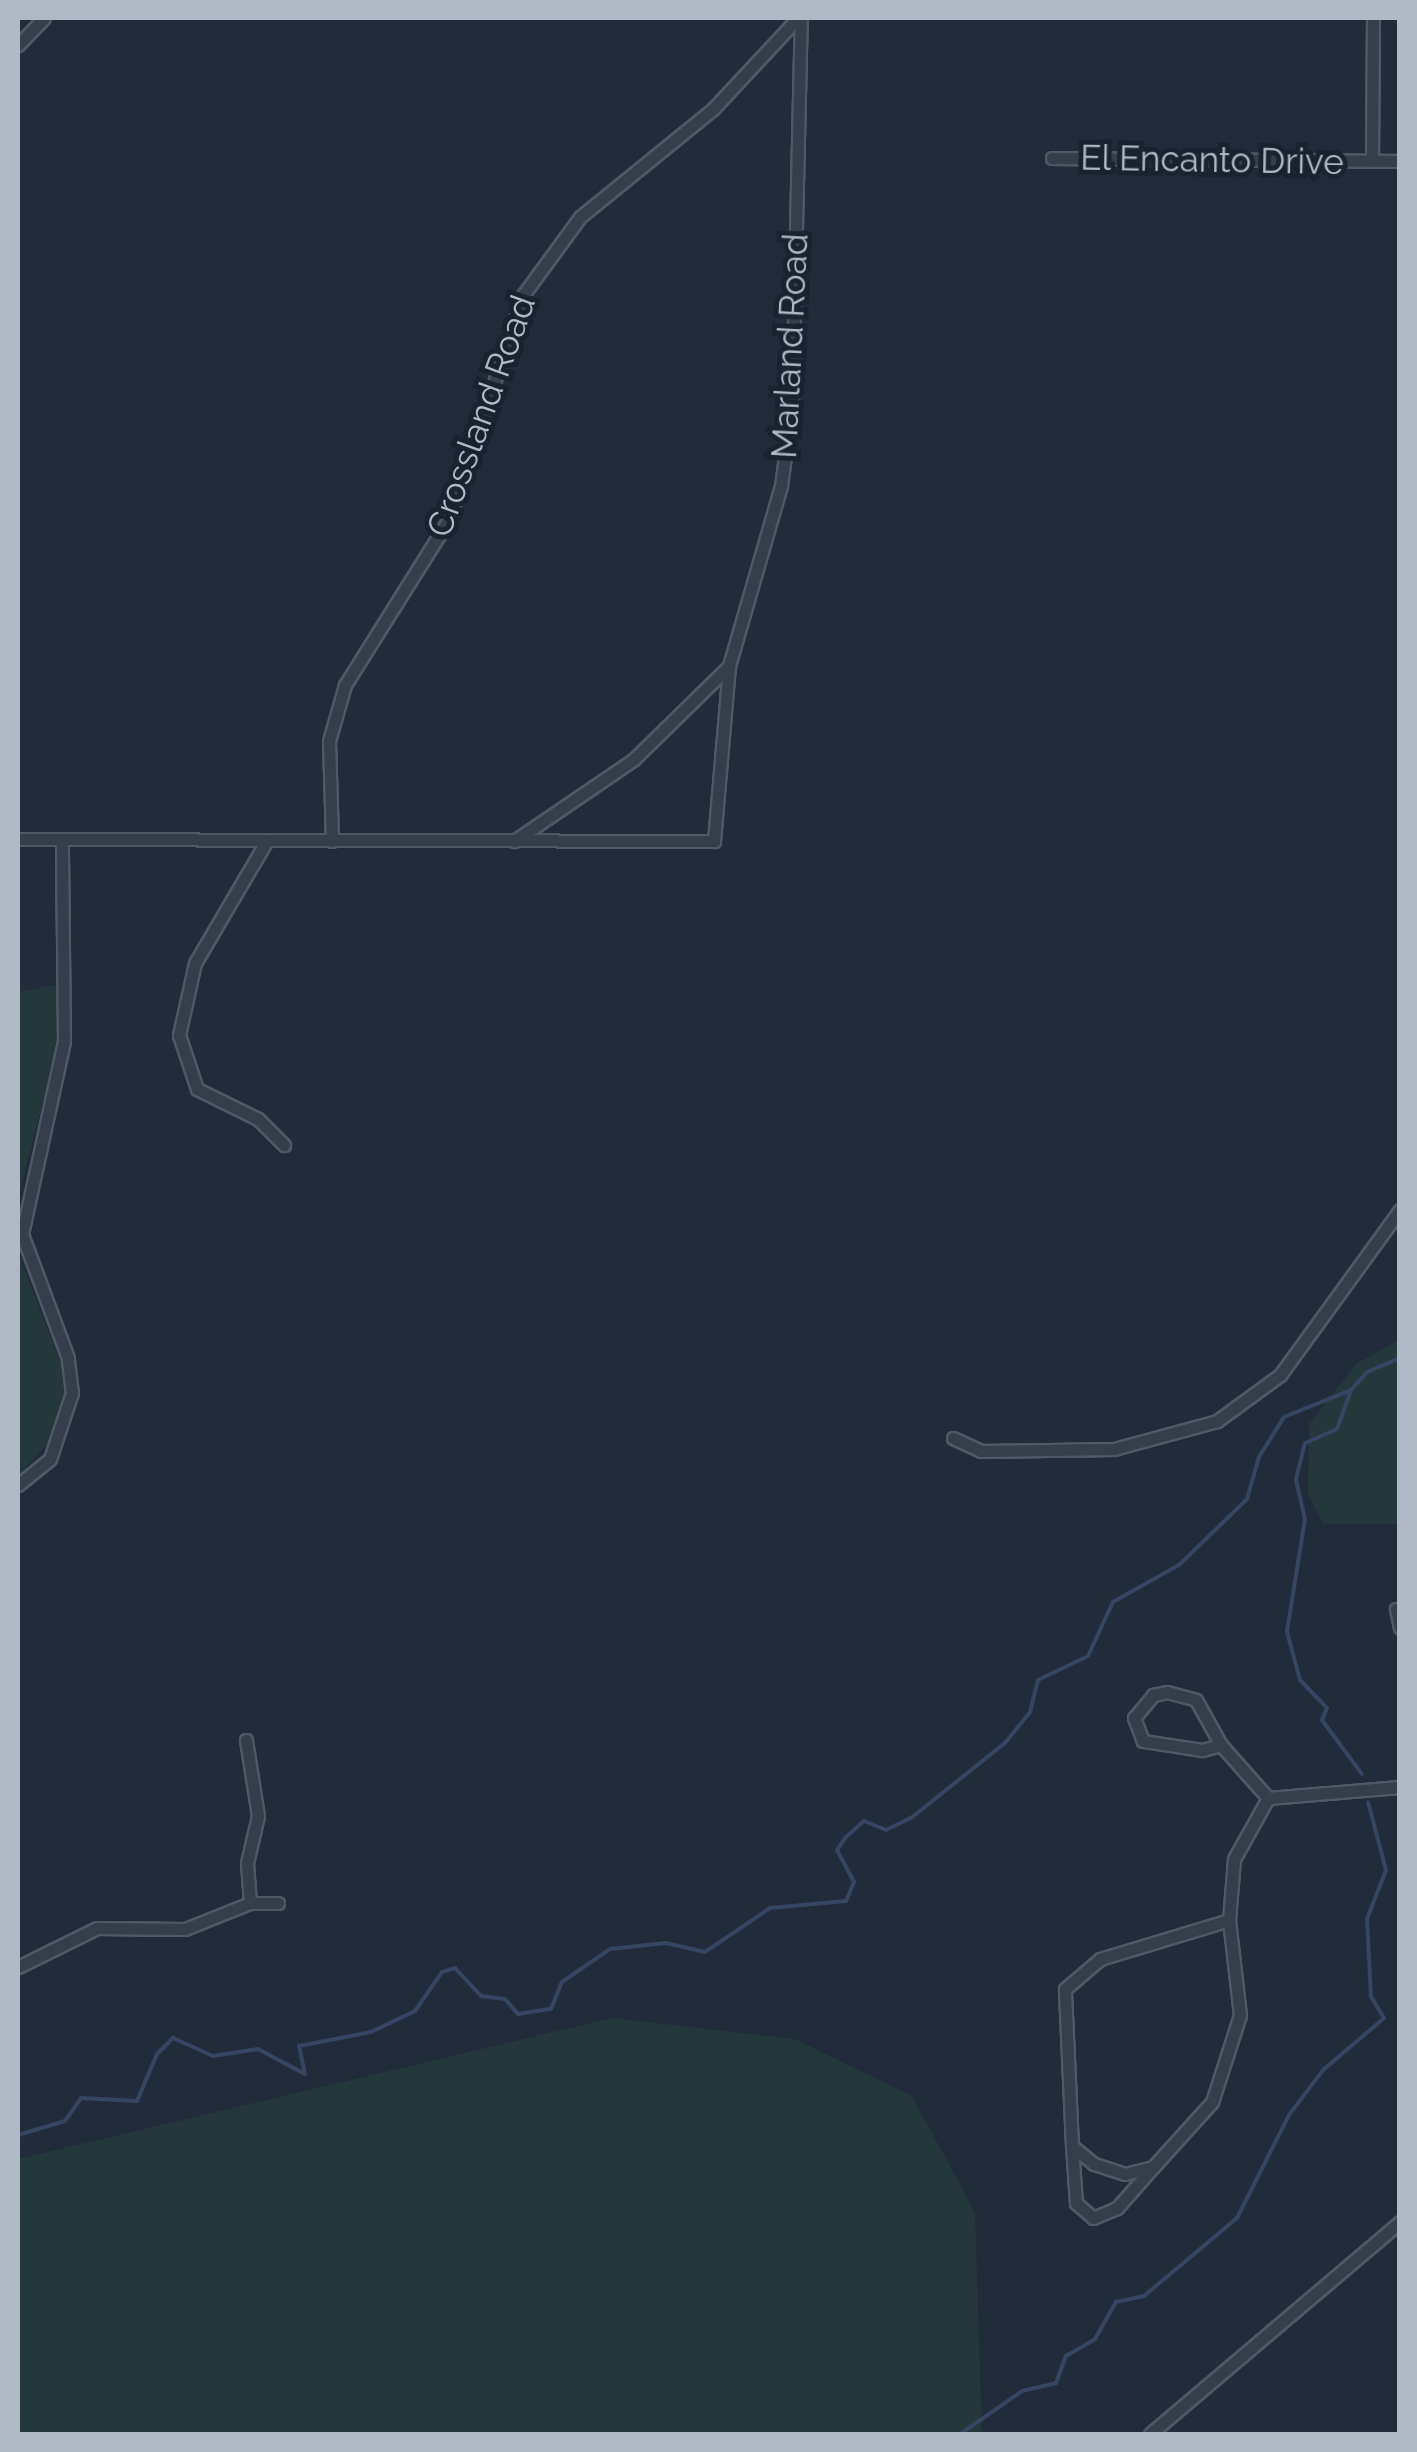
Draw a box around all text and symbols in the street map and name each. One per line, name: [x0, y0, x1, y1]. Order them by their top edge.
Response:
street label: El Encanto Drive: [1079, 137, 1345, 183]
street label: Marland Road: [763, 232, 817, 460]
street label: Crossland Road: [418, 289, 544, 543]

